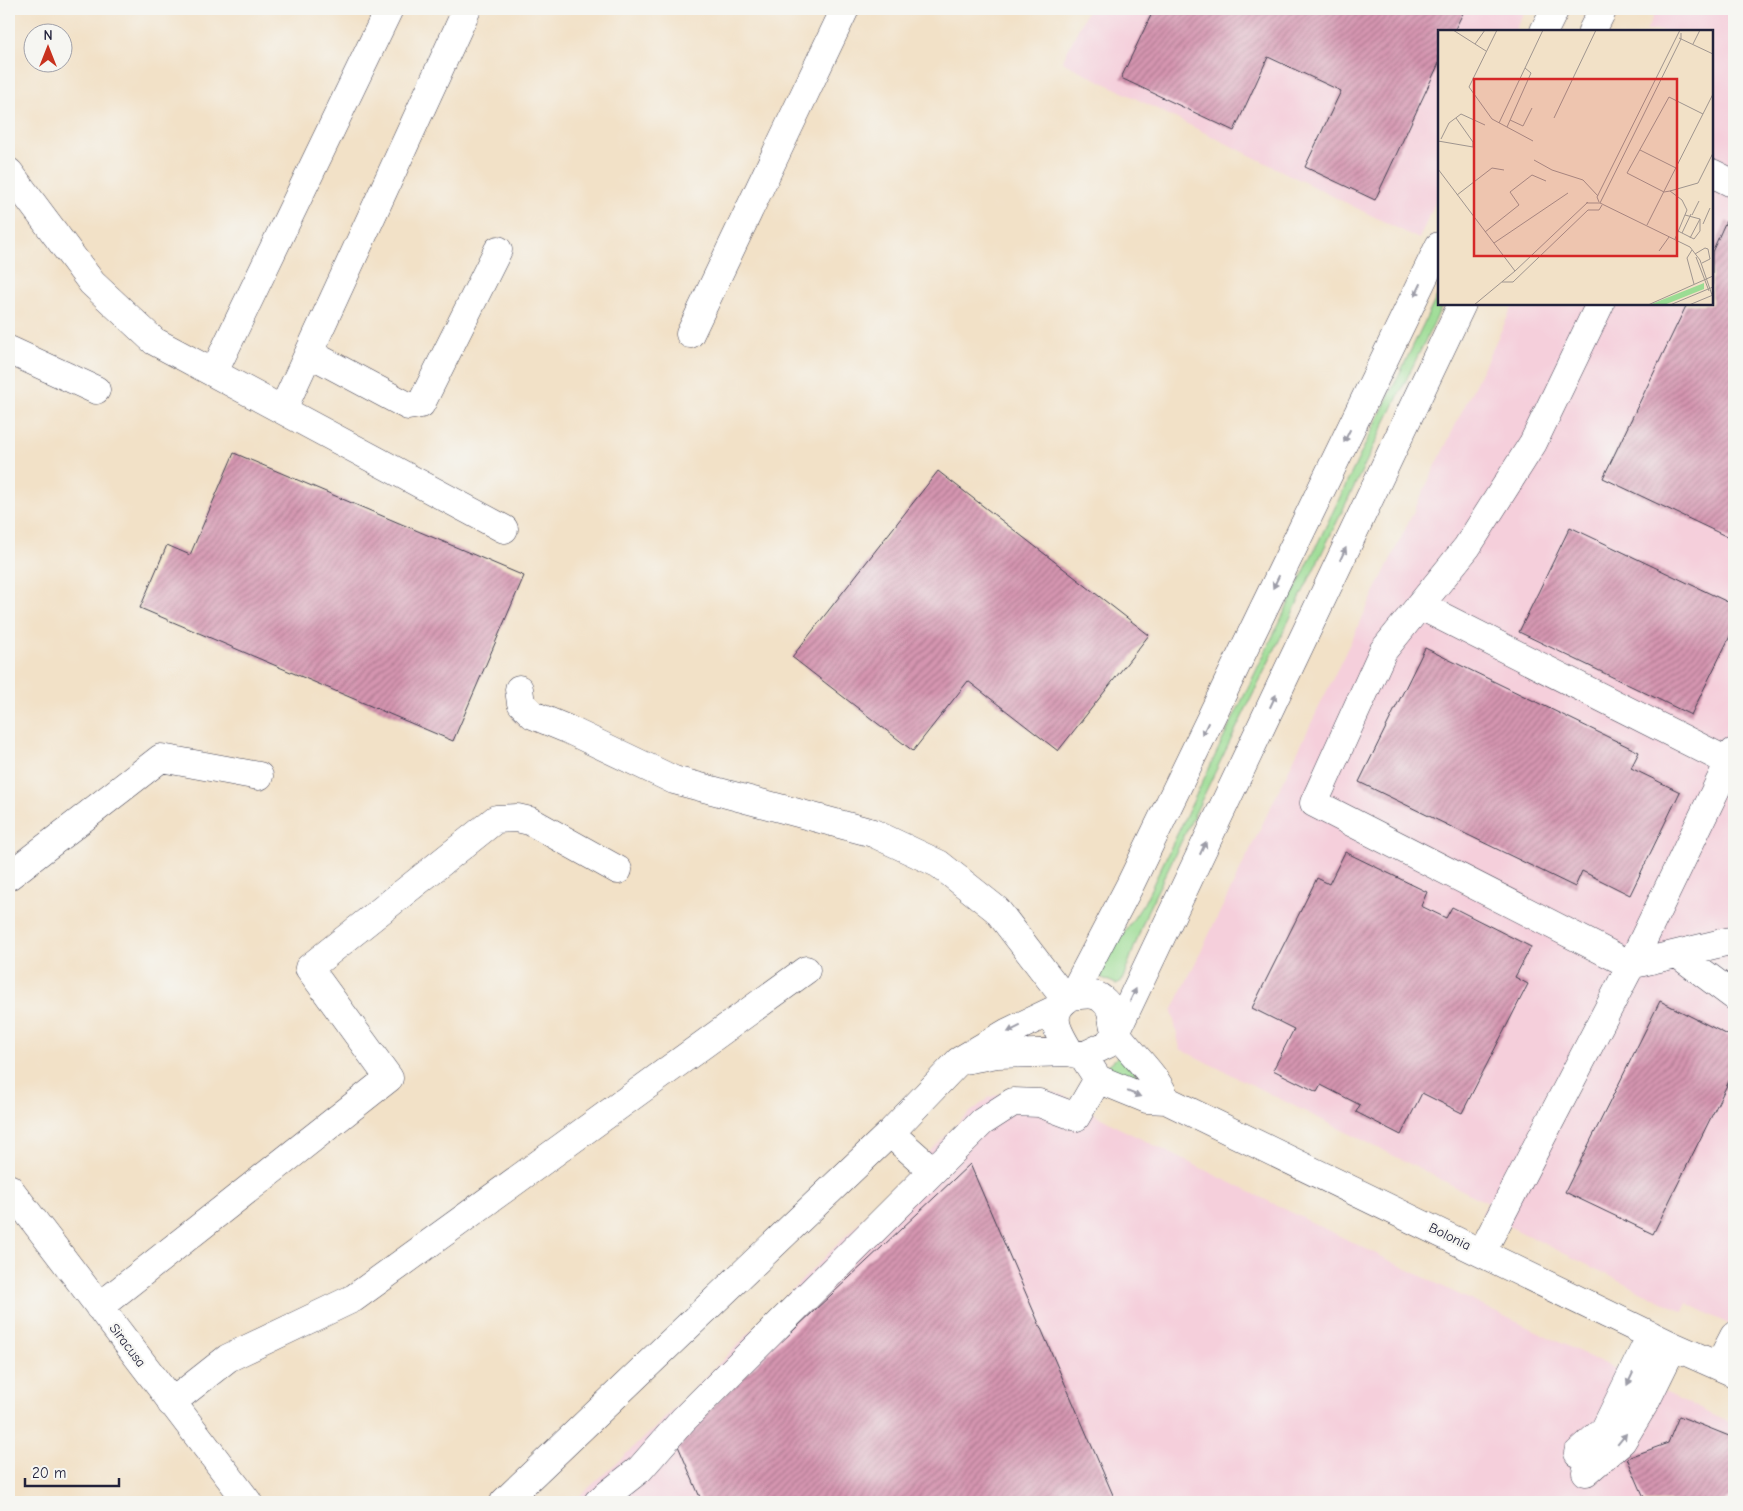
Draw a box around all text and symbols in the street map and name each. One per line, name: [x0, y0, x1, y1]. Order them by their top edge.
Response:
north arrow: [22, 22, 72, 72]
text: N: [43, 27, 53, 44]
inset map: [1438, 30, 1713, 305]
one-way arrow: [1414, 283, 1422, 297]
one-way arrow: [1343, 429, 1351, 443]
one-way arrow: [1339, 547, 1347, 562]
one-way arrow: [1272, 575, 1280, 589]
one-way arrow: [1269, 694, 1277, 708]
one-way arrow: [1201, 721, 1210, 736]
one-way arrow: [1199, 841, 1207, 855]
one-way arrow: [1129, 987, 1138, 1002]
one-way arrow: [1007, 1025, 1021, 1033]
one-way arrow: [1127, 1090, 1141, 1098]
street label: Bolonia: [1426, 1219, 1474, 1254]
street label: Siracusa: [106, 1320, 150, 1371]
one-way arrow: [1626, 1372, 1634, 1386]
one-way arrow: [1616, 1433, 1627, 1446]
scale bar: [25, 1456, 119, 1488]
text: 20 m: [32, 1464, 66, 1482]

